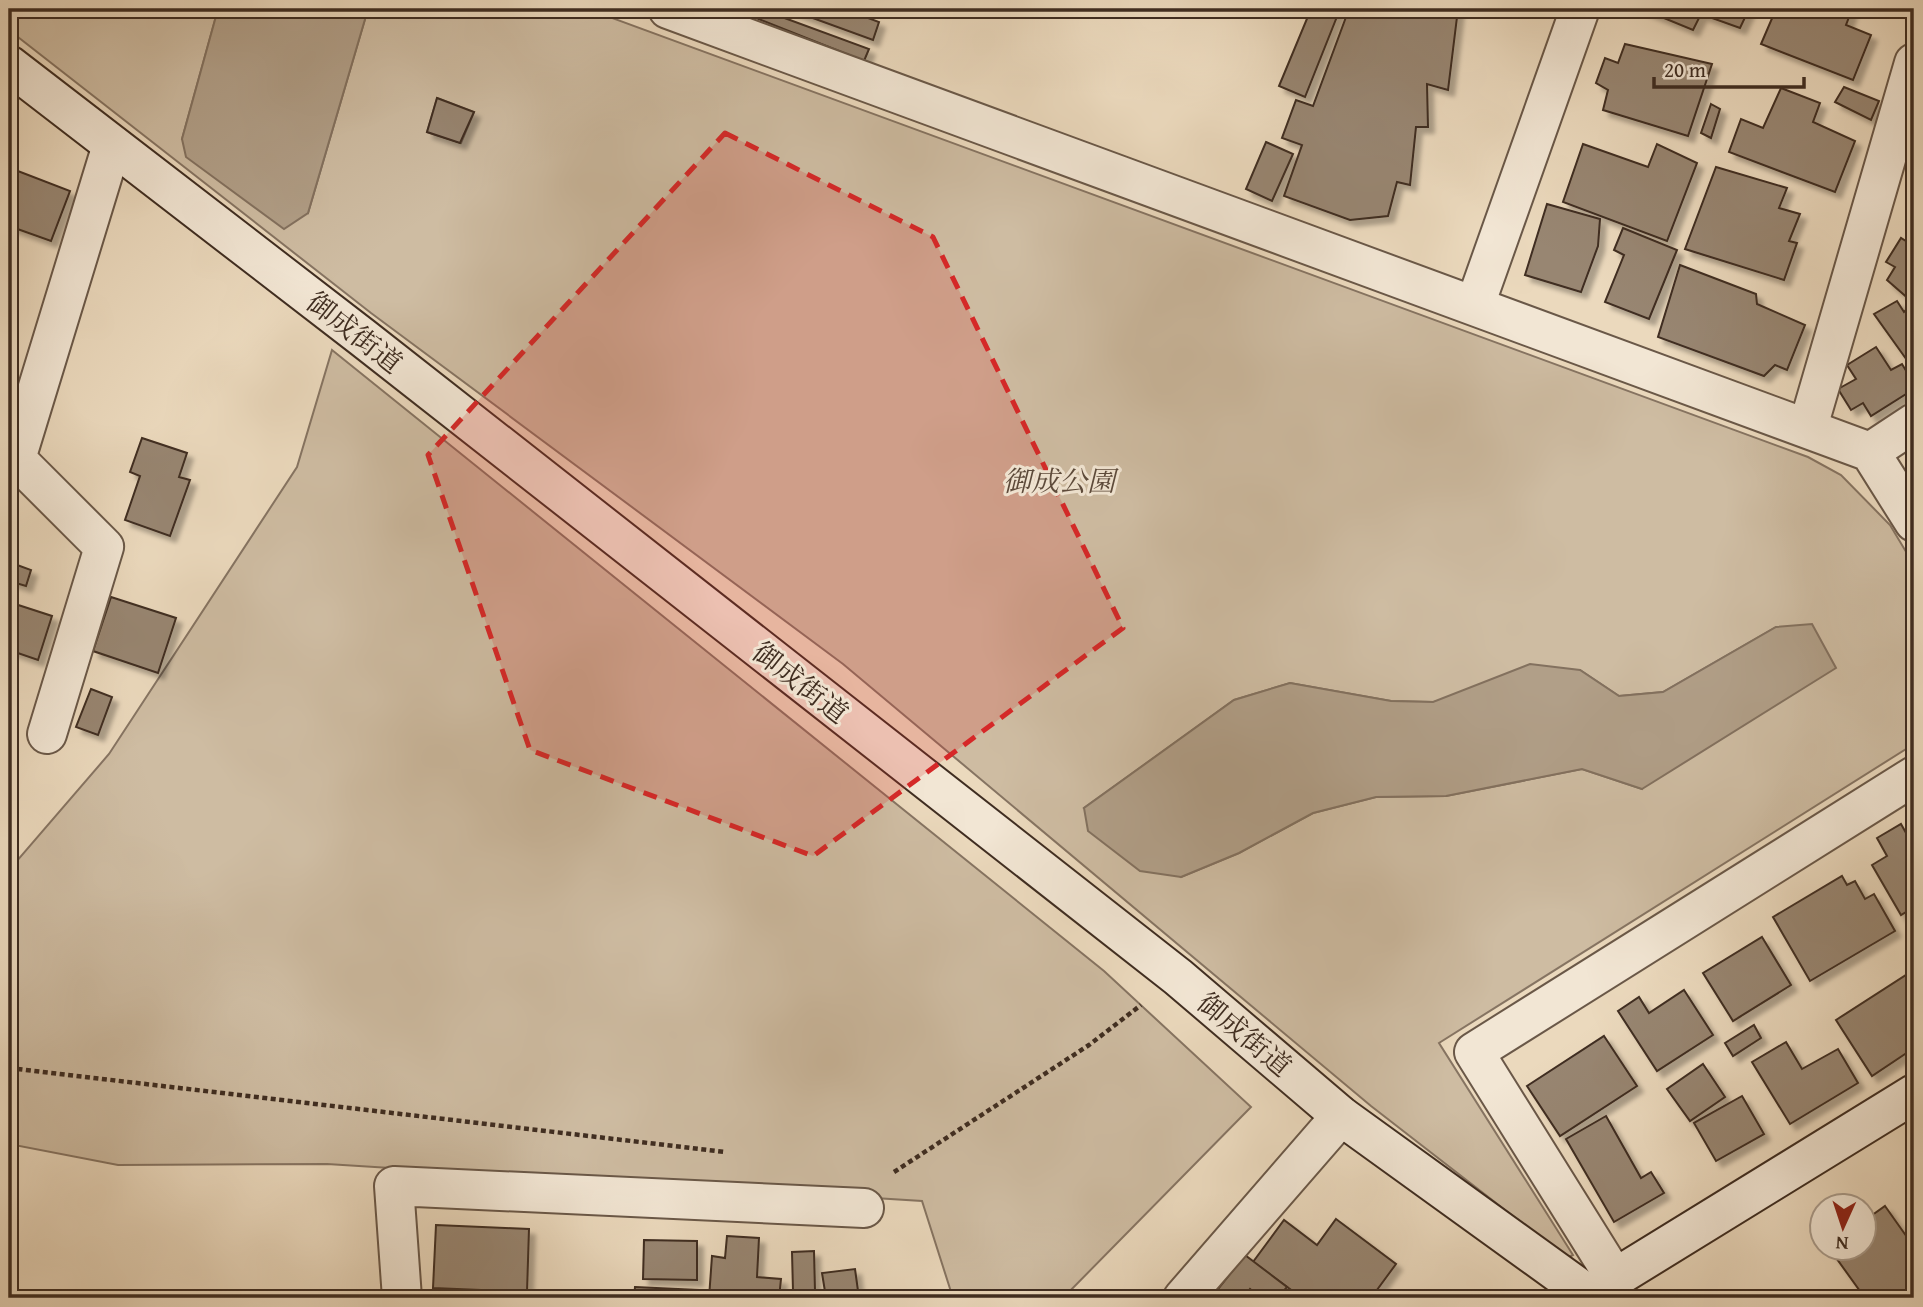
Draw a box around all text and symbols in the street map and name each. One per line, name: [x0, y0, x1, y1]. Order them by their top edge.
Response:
scale bar: [1654, 46, 1804, 90]
text: 20 m: [1664, 54, 1706, 85]
street label: 御成街道: [298, 281, 412, 383]
park label: 御成公園: [1003, 460, 1119, 501]
street label: 御成街道: [744, 631, 858, 733]
street label: 御成街道: [1189, 982, 1301, 1086]
north arrow: [1808, 1192, 1878, 1262]
text: N: [1835, 1230, 1849, 1258]

